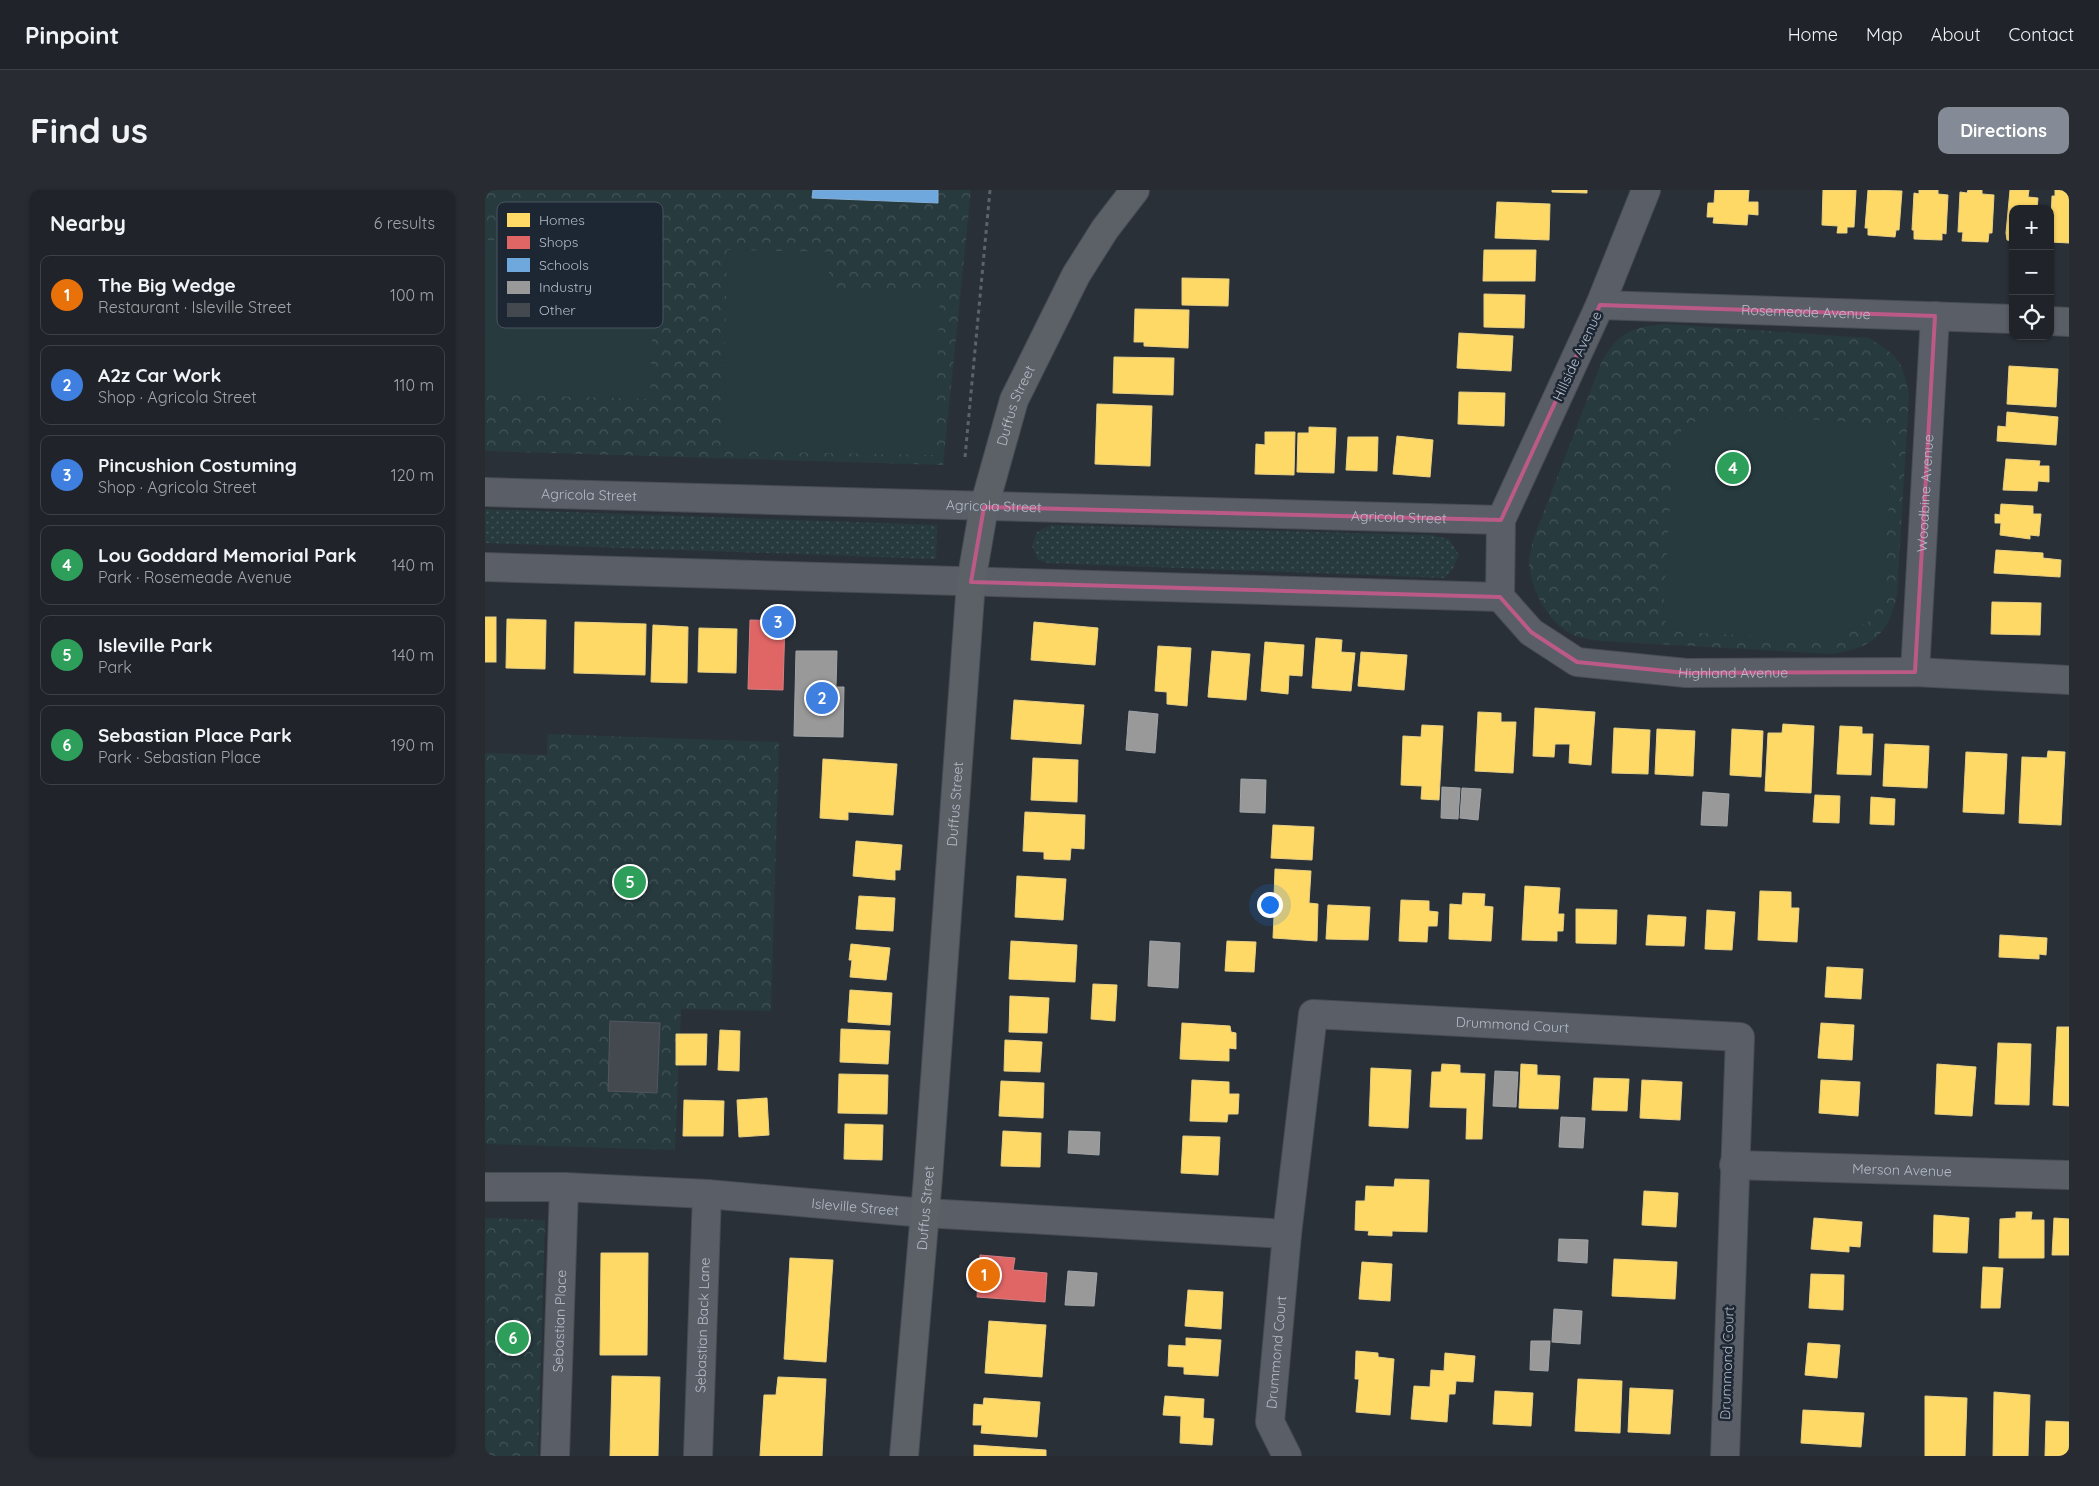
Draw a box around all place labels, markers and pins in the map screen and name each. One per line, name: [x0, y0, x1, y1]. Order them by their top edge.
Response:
pin: 4: [1717, 449, 1749, 487]
pin: 3: [762, 603, 794, 641]
pin: 2: [806, 679, 838, 717]
pin: 5: [614, 863, 646, 901]
pin: 1: [968, 1256, 1000, 1294]
pin: 6: [497, 1319, 529, 1357]

